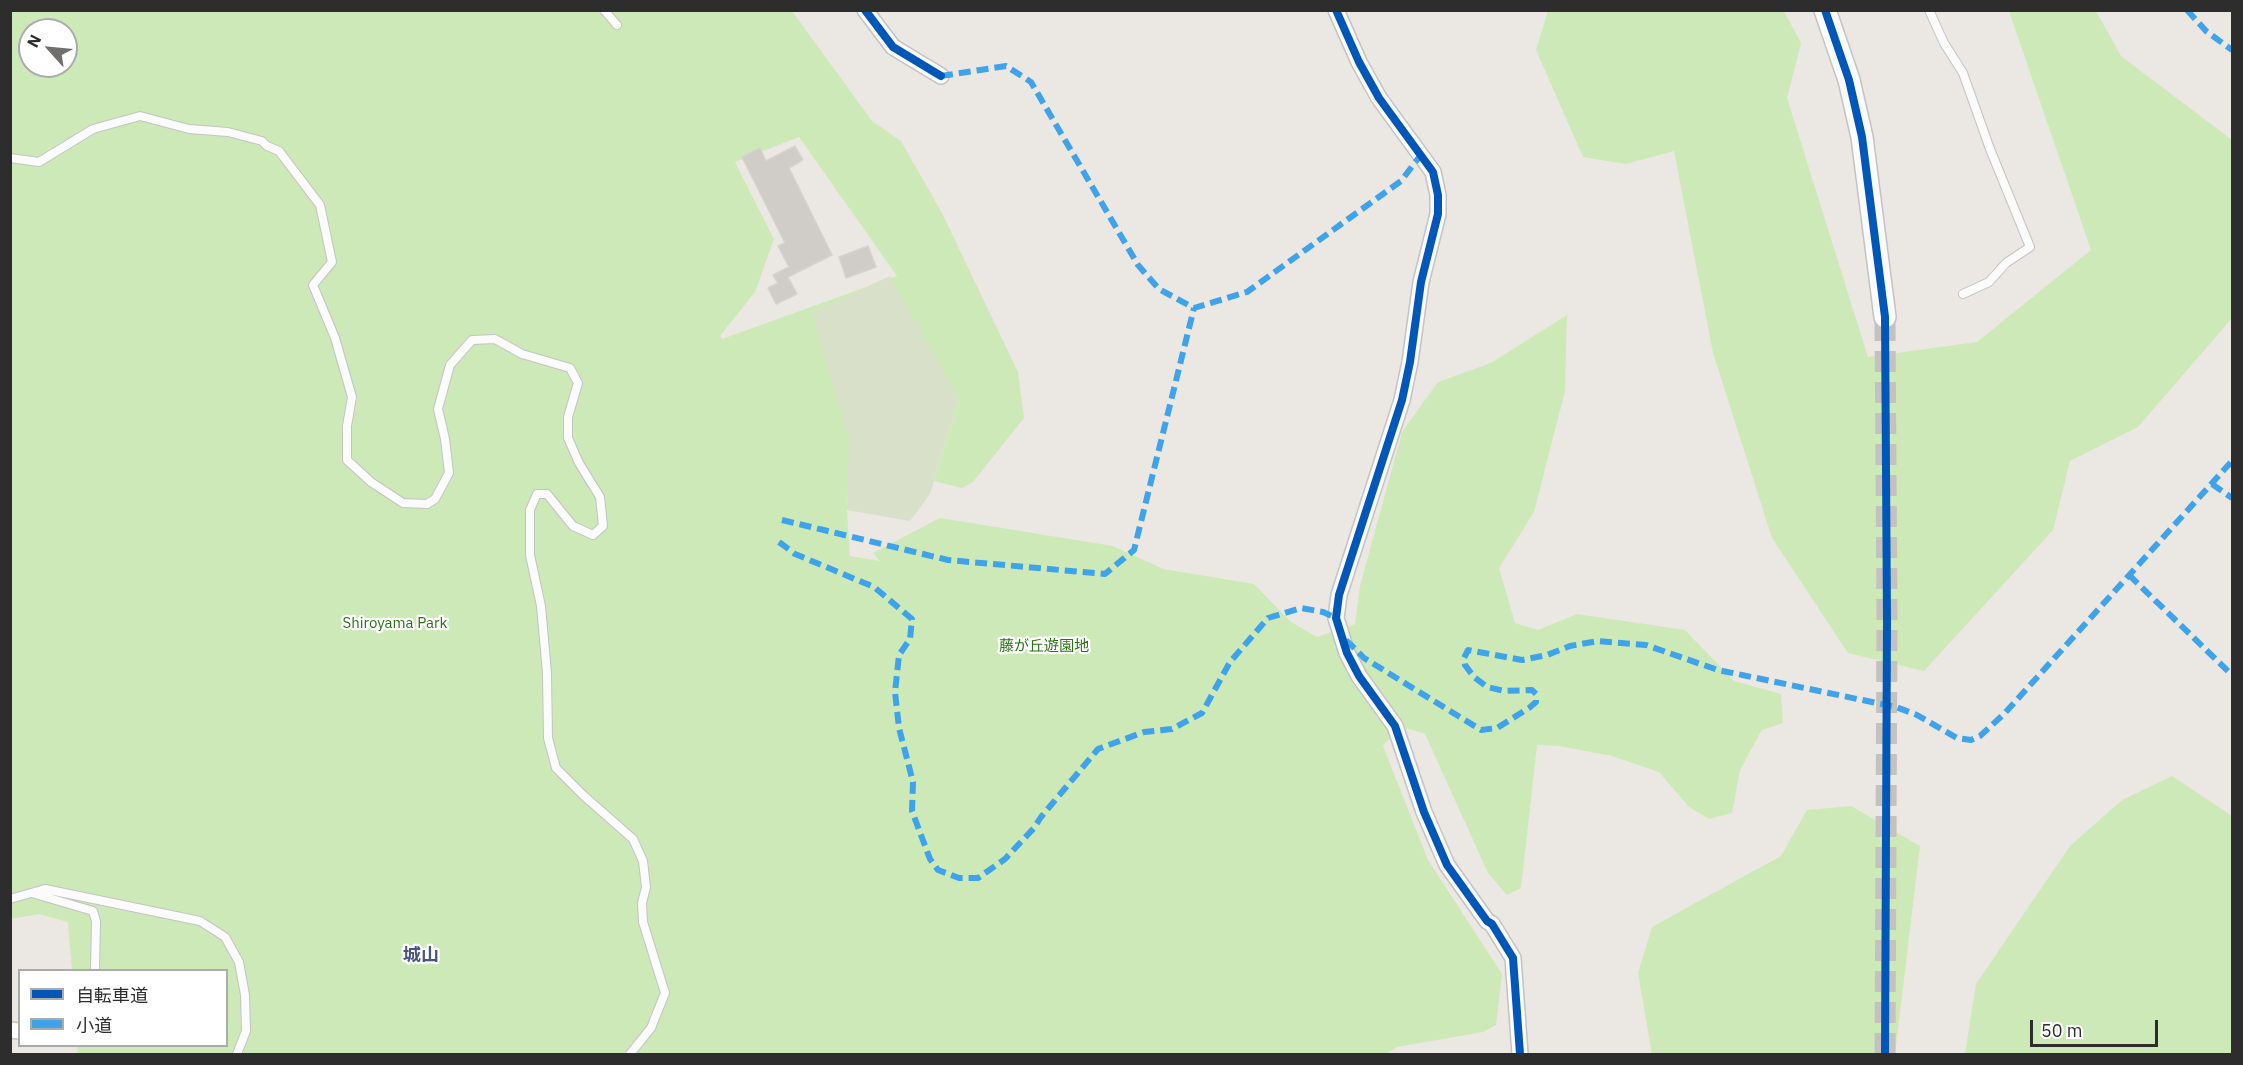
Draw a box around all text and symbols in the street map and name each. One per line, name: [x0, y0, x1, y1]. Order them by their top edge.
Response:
north arrow: [18, 18, 78, 78]
text: N: [22, 31, 45, 50]
park label: Shiroyama Park: [342, 615, 448, 633]
park label: 藤が丘遊園地: [999, 638, 1089, 656]
district label: 城山: [403, 945, 439, 967]
legend: [18, 969, 228, 1047]
text: 自転車道: [76, 984, 148, 1007]
scale bar: [2033, 1008, 2160, 1046]
text: 小道: [76, 1014, 112, 1037]
text: 50 m: [2041, 1019, 2083, 1042]

